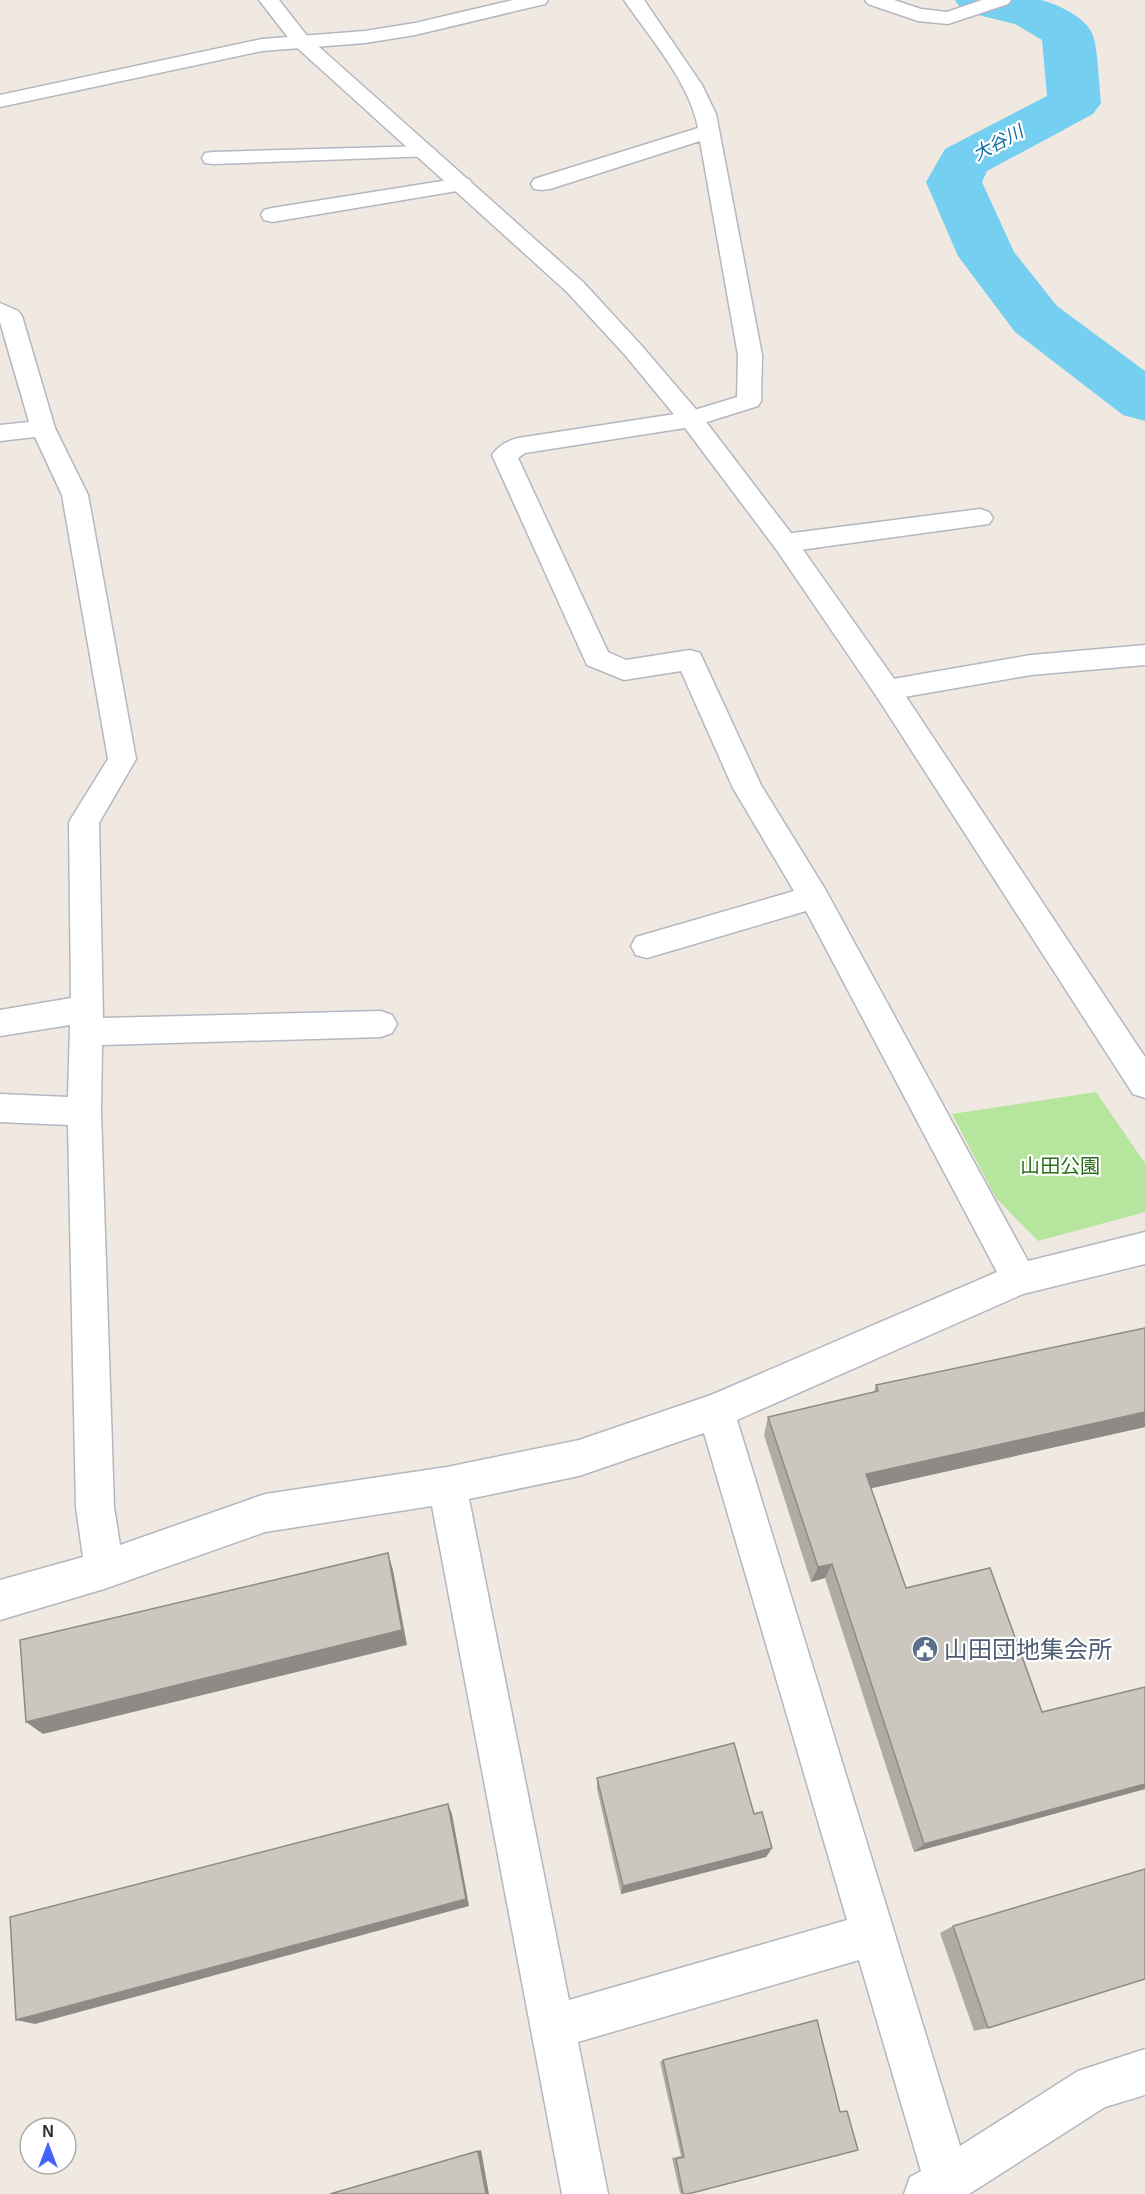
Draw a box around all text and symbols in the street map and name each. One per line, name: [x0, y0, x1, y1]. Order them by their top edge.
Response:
water label: 大谷川: [969, 121, 1028, 165]
park label: 山田公園: [1020, 1155, 1100, 1177]
public building icon: 山田団地集会所: [910, 1634, 940, 1664]
place label: 山田団地集会所: [944, 1636, 1112, 1663]
north arrow: [18, 2116, 78, 2176]
text: N: [42, 2123, 54, 2140]

